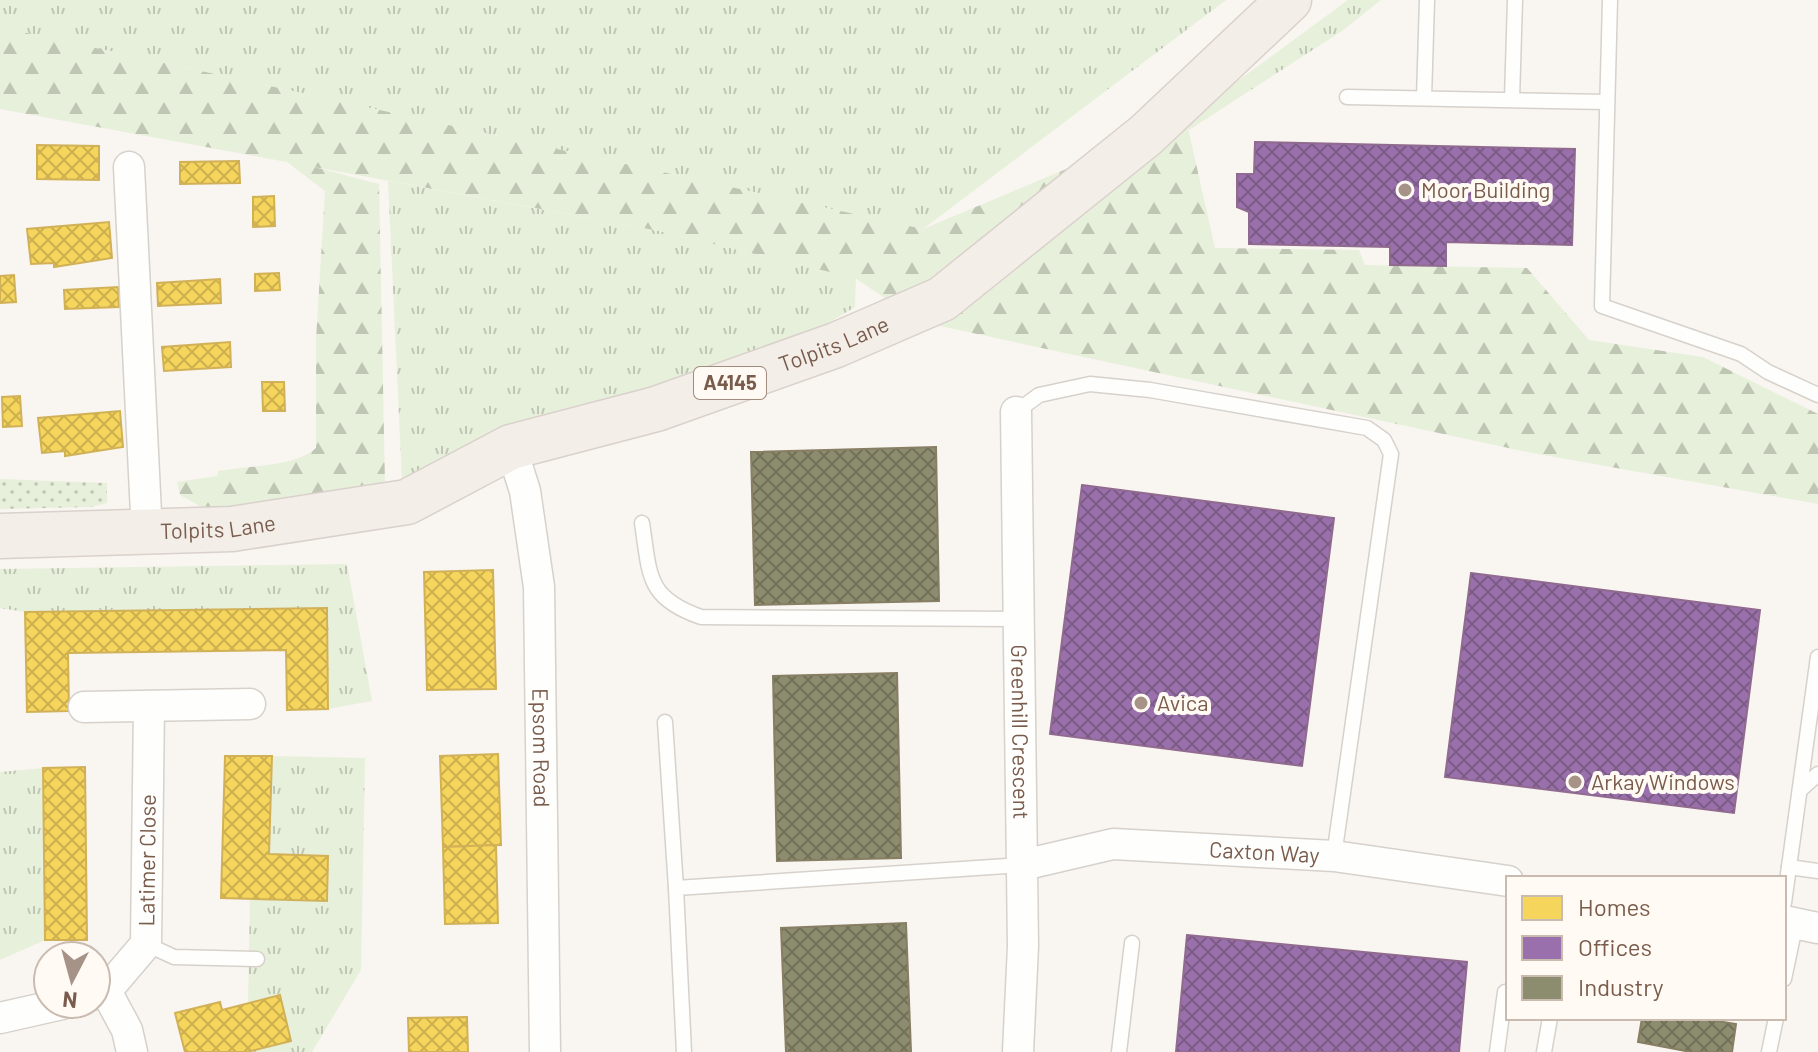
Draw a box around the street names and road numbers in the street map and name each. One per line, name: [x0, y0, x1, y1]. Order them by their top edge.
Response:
street label: Tolpits Lane: [775, 310, 892, 376]
road number: A4145: [694, 367, 766, 399]
street label: Tolpits Lane: [159, 508, 277, 543]
street label: Greenhill Crescent: [1007, 644, 1035, 820]
street label: Epsom Road: [528, 688, 556, 808]
street label: Latimer Close: [132, 794, 160, 926]
street label: Caxton Way: [1209, 835, 1320, 867]

